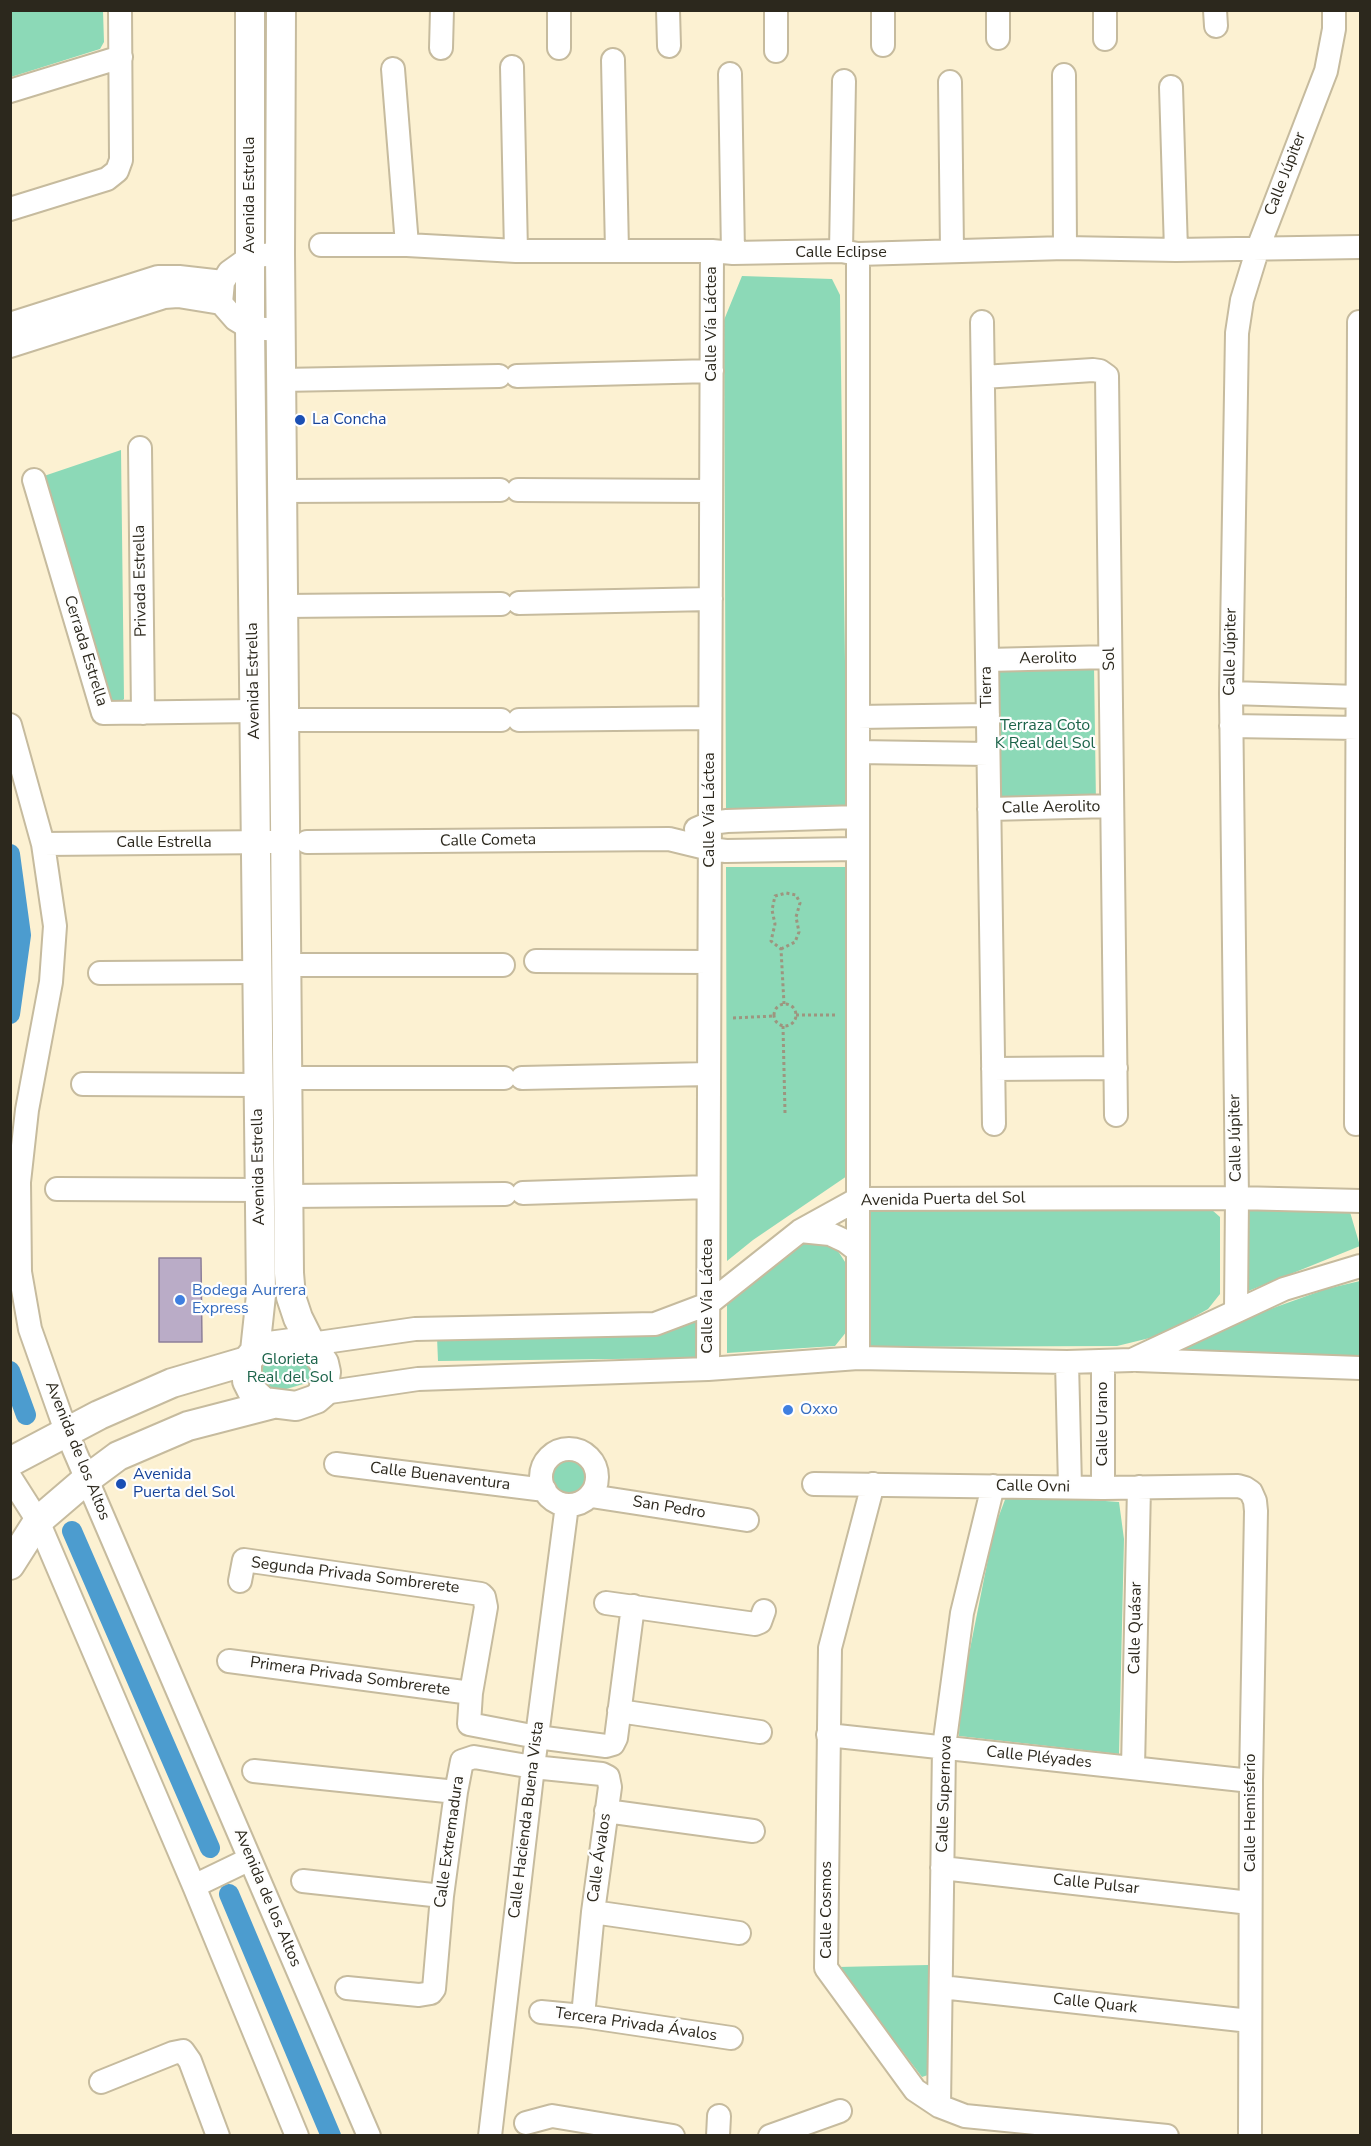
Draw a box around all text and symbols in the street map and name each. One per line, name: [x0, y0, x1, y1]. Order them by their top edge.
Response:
street label: Calle Júpiter: [1261, 130, 1311, 218]
street label: Avenida Estrella: [240, 136, 260, 254]
street label: Calle Eclipse: [795, 243, 887, 263]
street label: Calle Vía Láctea: [702, 266, 722, 382]
place label: La Concha: [312, 410, 386, 430]
marker: La Concha: [293, 413, 307, 427]
street label: Privada Estrella: [130, 525, 152, 637]
street label: Cerrada Estrella: [59, 593, 111, 709]
street label: Calle Júpiter: [1221, 608, 1241, 696]
street label: Avenida Estrella: [243, 622, 265, 740]
street label: Sol: [1100, 647, 1120, 671]
street label: Aerolito: [1019, 649, 1077, 669]
street label: Tierra: [977, 666, 997, 708]
park label: Terraza Coto K Real del Sol: [995, 716, 1095, 754]
street label: Calle Vía Láctea: [700, 752, 720, 868]
street label: Calle Aerolito: [1002, 798, 1100, 818]
street label: Calle Cometa: [440, 831, 536, 851]
street label: Calle Estrella: [116, 833, 212, 853]
street label: Calle Júpiter: [1226, 1094, 1246, 1182]
street label: Avenida Estrella: [248, 1108, 270, 1226]
street label: Avenida Puerta del Sol: [861, 1189, 1025, 1211]
street label: Calle Vía Láctea: [698, 1238, 718, 1354]
place label: Bodega Aurrera Express: [192, 1281, 306, 1319]
marker: Bodega Aurrera Express: [173, 1293, 187, 1307]
park label: Glorieta Real del Sol: [247, 1350, 333, 1388]
street label: Avenida de los Altos: [40, 1379, 114, 1523]
street label: Calle Urano: [1093, 1382, 1113, 1466]
place label: Oxxo: [800, 1400, 838, 1420]
marker: Oxxo: [781, 1403, 795, 1417]
street label: Calle Buenaventura: [369, 1459, 511, 1495]
place label: Avenida Puerta del Sol: [133, 1465, 235, 1503]
marker: Avenida Puerta del Sol: [114, 1477, 128, 1491]
street label: Calle Ovni: [996, 1477, 1070, 1497]
street label: San Pedro: [631, 1493, 707, 1523]
street label: Segunda Privada Sombrerete: [250, 1554, 460, 1598]
street label: Calle Quásar: [1126, 1582, 1146, 1674]
street label: Primera Privada Sombrerete: [249, 1653, 451, 1701]
street label: Calle Hacienda Buena Vista: [505, 1720, 549, 1920]
street label: Calle Supernova: [933, 1735, 957, 1853]
street label: Calle Pléyades: [985, 1743, 1093, 1773]
street label: Calle Hemisferio: [1241, 1754, 1261, 1872]
street label: Calle Extremadura: [431, 1775, 469, 1909]
street label: Calle Ávalos: [584, 1812, 616, 1904]
street label: Avenida de los Altos: [229, 1826, 305, 1970]
street label: Calle Cosmos: [817, 1861, 837, 1959]
street label: Calle Pulsar: [1052, 1871, 1140, 1899]
street label: Calle Quark: [1052, 1990, 1138, 2018]
street label: Tercera Privada Ávalos: [554, 2004, 718, 2046]

